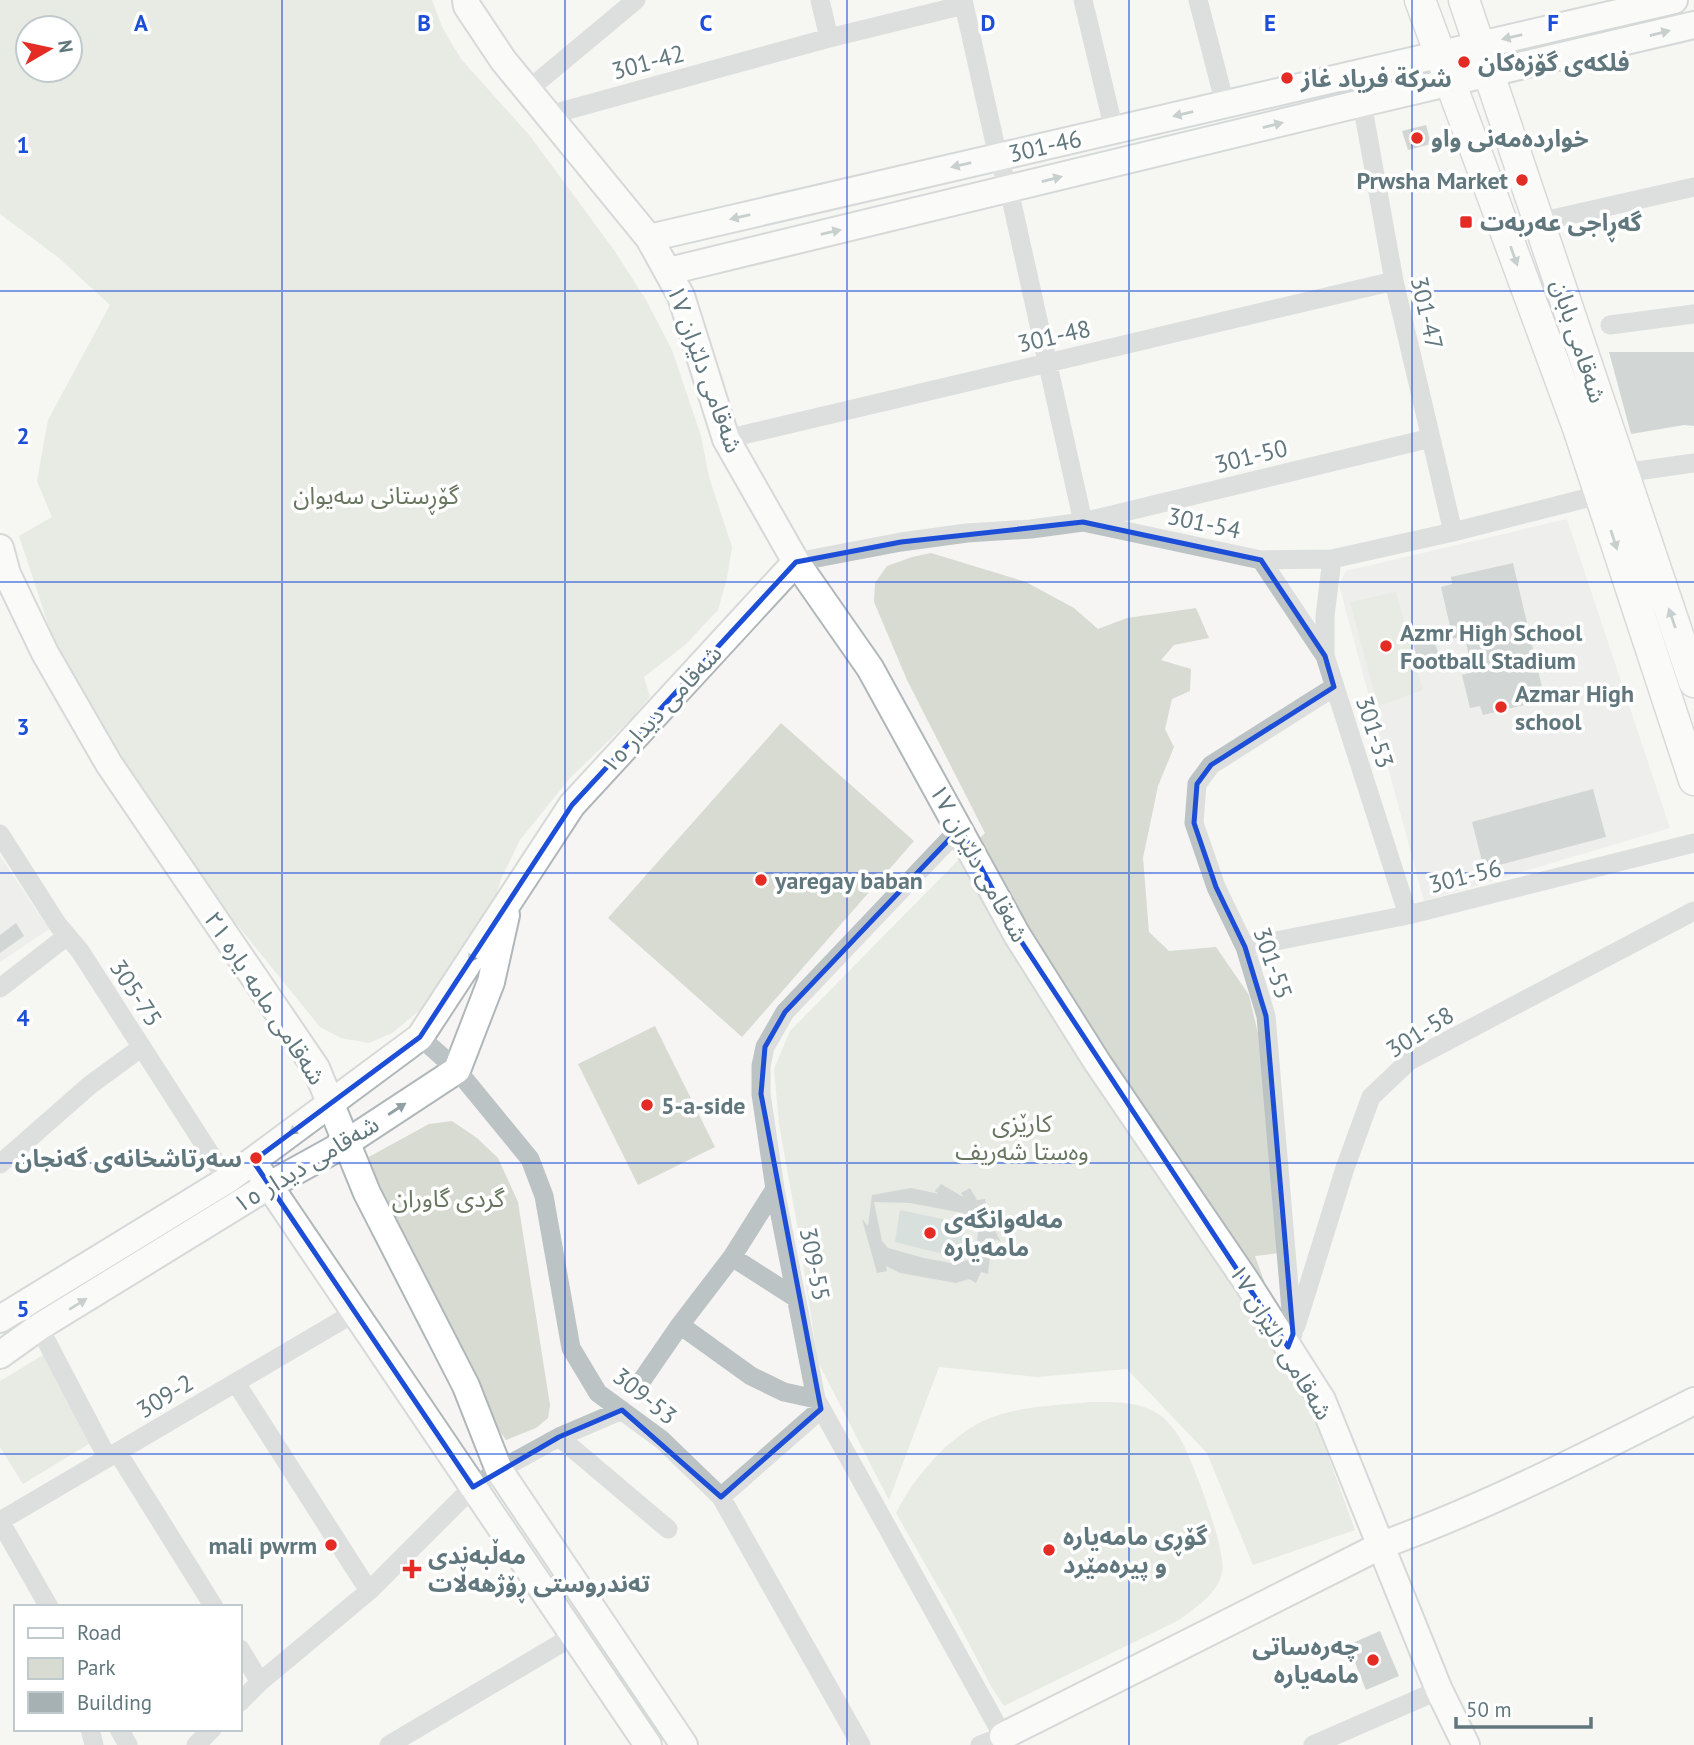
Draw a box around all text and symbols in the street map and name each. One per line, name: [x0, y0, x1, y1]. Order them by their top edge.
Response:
text: A: [134, 8, 148, 37]
text: B: [417, 8, 431, 37]
text: C: [700, 8, 713, 37]
text: D: [981, 8, 995, 37]
text: E: [1264, 8, 1276, 37]
text: F: [1547, 8, 1559, 37]
north arrow: [14, 14, 84, 84]
one-way arrow: [1649, 27, 1671, 38]
one-way arrow: [1501, 32, 1523, 43]
street label: 301-42: [608, 37, 688, 87]
text: N: [53, 38, 79, 54]
place label: فلکەی گۆزەکان: [1478, 47, 1630, 78]
marker: فلکەی گۆزەکان: [1456, 54, 1472, 70]
place label: شرکة فرياد غاز: [1300, 63, 1452, 94]
marker: شرکة فرياد غاز: [1279, 70, 1295, 86]
one-way arrow: [1172, 108, 1194, 119]
one-way arrow: [1262, 119, 1284, 130]
street label: 301-46: [1005, 123, 1085, 169]
place label: خواردەمەنی واو: [1431, 123, 1589, 154]
text: 1: [16, 130, 30, 159]
marker: خواردەمەنی واو: [1409, 130, 1425, 146]
one-way arrow: [950, 160, 972, 171]
place label: Prwsha Market: [1356, 165, 1509, 196]
marker: Prwsha Market: [1514, 172, 1530, 188]
one-way arrow: [1041, 173, 1063, 184]
place label: گەڕاجی عەربەت: [1480, 207, 1643, 243]
one-way arrow: [729, 211, 751, 222]
marker: گەڕاجی عەربەت: [1458, 214, 1474, 230]
one-way arrow: [820, 227, 842, 238]
one-way arrow: [1509, 246, 1520, 267]
street label: 301-47: [1404, 273, 1450, 353]
street label: شەقامی بابان: [1544, 275, 1614, 407]
street label: شەقامی دلێران ١٧: [660, 281, 750, 457]
street label: 301-48: [1014, 313, 1094, 359]
text: 2: [16, 421, 30, 450]
street label: 301-50: [1211, 432, 1291, 480]
park label: گۆڕستانی سەیوان: [293, 480, 460, 516]
street label: 301-54: [1165, 500, 1243, 546]
one-way arrow: [1609, 530, 1620, 551]
one-way arrow: [1666, 607, 1677, 628]
place label: Azmr High School Football Stadium: [1400, 617, 1583, 676]
street label: شەقامی دیدار ١٥: [594, 638, 728, 780]
marker: Azmr High School Football Stadium: [1378, 638, 1394, 654]
place label: Azmar High school: [1515, 678, 1634, 737]
street label: 301-53: [1349, 692, 1401, 772]
marker: Azmar High school: [1493, 699, 1509, 715]
text: 3: [16, 712, 30, 741]
street label: شەقامی دلێران ١٧: [923, 778, 1035, 948]
street label: 301-56: [1425, 852, 1505, 900]
place label: yaregay baban: [774, 865, 923, 896]
marker: yaregay baban: [753, 872, 769, 888]
street label: شەقامی مامە یارە ٢١: [197, 905, 333, 1091]
street label: 301-55: [1246, 923, 1300, 1003]
one-way arrow: [467, 944, 480, 964]
street label: 305-75: [103, 954, 169, 1032]
street label: 301-58: [1380, 999, 1460, 1065]
text: 4: [16, 1003, 30, 1032]
place label: 5-a-side: [661, 1090, 746, 1121]
marker: 5-a-side: [639, 1097, 655, 1113]
one-way arrow: [388, 1102, 406, 1116]
street label: شەقامی دیدار ١٥: [227, 1108, 385, 1220]
park label: کارێزی وەستا شەریف: [955, 1108, 1089, 1167]
one-way arrow: [288, 1120, 306, 1135]
place label: سەرتاشخانەی گەنجان: [15, 1143, 242, 1174]
marker: سەرتاشخانەی گەنجان: [248, 1150, 264, 1166]
park label: گردی گاوران: [392, 1183, 505, 1214]
place label: مەلەوانگەی مامەیارە: [944, 1204, 1063, 1263]
street label: 309-55: [793, 1225, 837, 1303]
marker: مەلەوانگەی مامەیارە: [922, 1225, 938, 1241]
street label: شەقامی دلێران ١٧: [1222, 1258, 1340, 1426]
text: 5: [16, 1294, 30, 1323]
one-way arrow: [68, 1297, 87, 1310]
street label: 309-53: [606, 1361, 684, 1431]
street label: 309-2: [131, 1367, 199, 1425]
place label: گۆڕی مامەیارە و پیرەمێرد: [1063, 1521, 1208, 1580]
place label: mali pwrm: [208, 1530, 317, 1561]
marker: mali pwrm: [323, 1537, 339, 1553]
place label: مەڵبەندی تەندروستی ڕۆژهەڵات: [428, 1538, 650, 1604]
marker: گۆڕی مامەیارە و پیرەمێرد: [1041, 1542, 1057, 1558]
marker: مەڵبەندی تەندروستی ڕۆژهەڵات: [402, 1559, 422, 1579]
legend: [14, 1605, 242, 1731]
text: Road: [77, 1619, 121, 1646]
place label: چەرەساتی مامەیارە: [1252, 1631, 1359, 1690]
marker: چەرەساتی مامەیارە: [1365, 1652, 1381, 1668]
text: Park: [77, 1654, 116, 1681]
scale bar: [1456, 1686, 1591, 1730]
text: Building: [77, 1689, 152, 1716]
text: 50 m: [1466, 1696, 1512, 1723]

